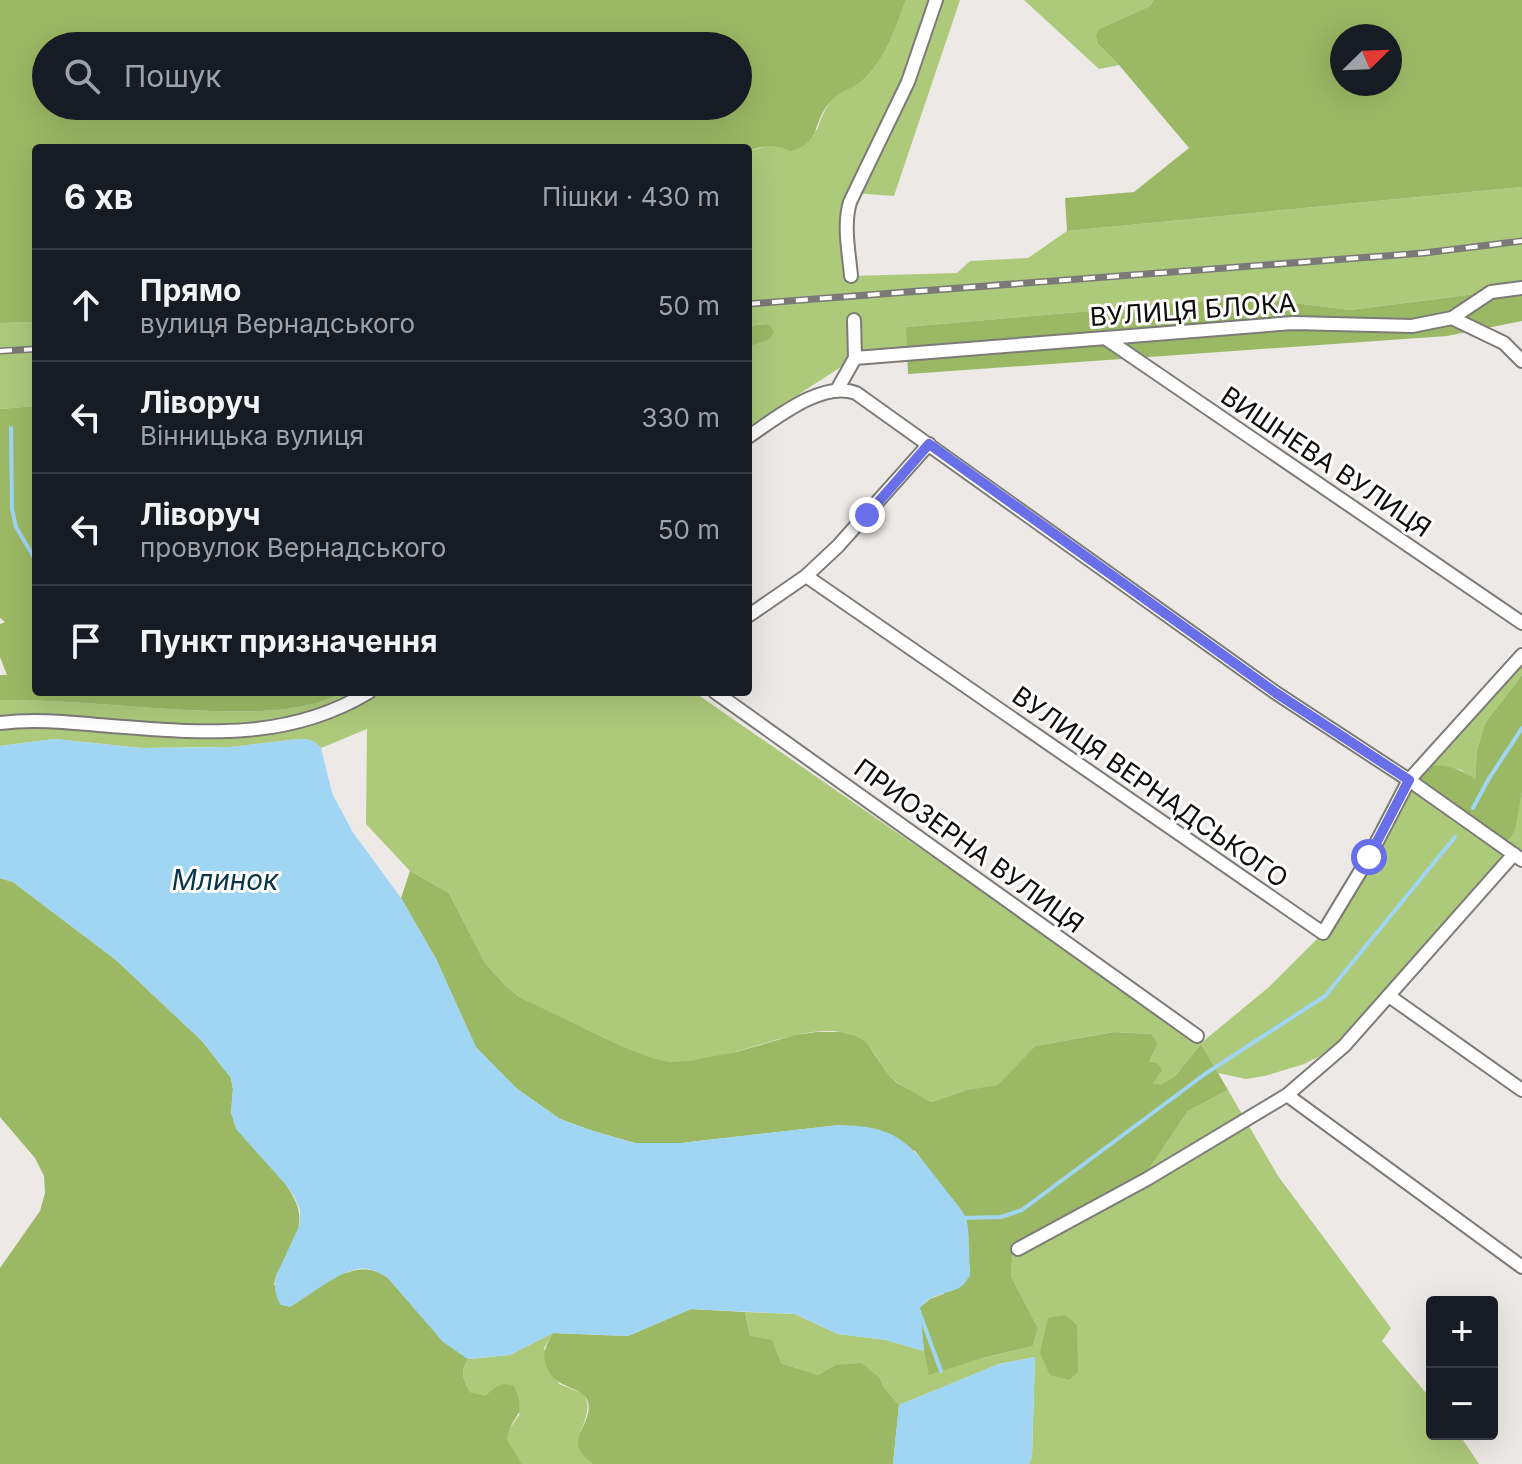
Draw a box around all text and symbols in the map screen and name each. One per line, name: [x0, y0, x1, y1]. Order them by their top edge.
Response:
north arrow: [1330, 24, 1402, 96]
search box: [32, 32, 752, 120]
icon: search: [60, 54, 104, 98]
text: Пошук: [124, 58, 222, 94]
text: 6 хв: [64, 176, 133, 217]
text: Пішки · 430 m: [542, 181, 720, 212]
text: Прямо: [140, 272, 241, 308]
icon: ahead: [64, 283, 108, 327]
street label: ВУЛИЦЯ БЛОКА: [1089, 287, 1297, 332]
text: 50 m: [658, 290, 720, 321]
text: вулиця Вернадського: [140, 308, 415, 339]
street label: ВИШНЕВА ВУЛИЦЯ: [1215, 380, 1437, 543]
text: Ліворуч: [140, 384, 260, 420]
icon: left: [64, 395, 108, 439]
text: 330 m: [641, 402, 720, 433]
text: Вінницька вулиця: [140, 420, 364, 451]
text: Ліворуч: [140, 496, 260, 532]
route end: [849, 497, 885, 533]
icon: left: [64, 507, 108, 551]
text: 50 m: [658, 514, 720, 545]
text: провулок Вернадського: [140, 532, 446, 563]
icon: arrive: [64, 619, 108, 663]
text: Пункт призначення: [140, 623, 438, 659]
street label: ВУЛИЦЯ ВЕРНАДСЬКОГО: [1006, 679, 1294, 894]
street label: ПРИОЗЕРНА ВУЛИЦЯ: [848, 752, 1090, 939]
route start: [1351, 839, 1387, 875]
water label: Млинок: [172, 863, 279, 897]
map controls: [1426, 1296, 1498, 1440]
button: +: [1426, 1296, 1498, 1368]
button: −: [1426, 1368, 1498, 1440]

